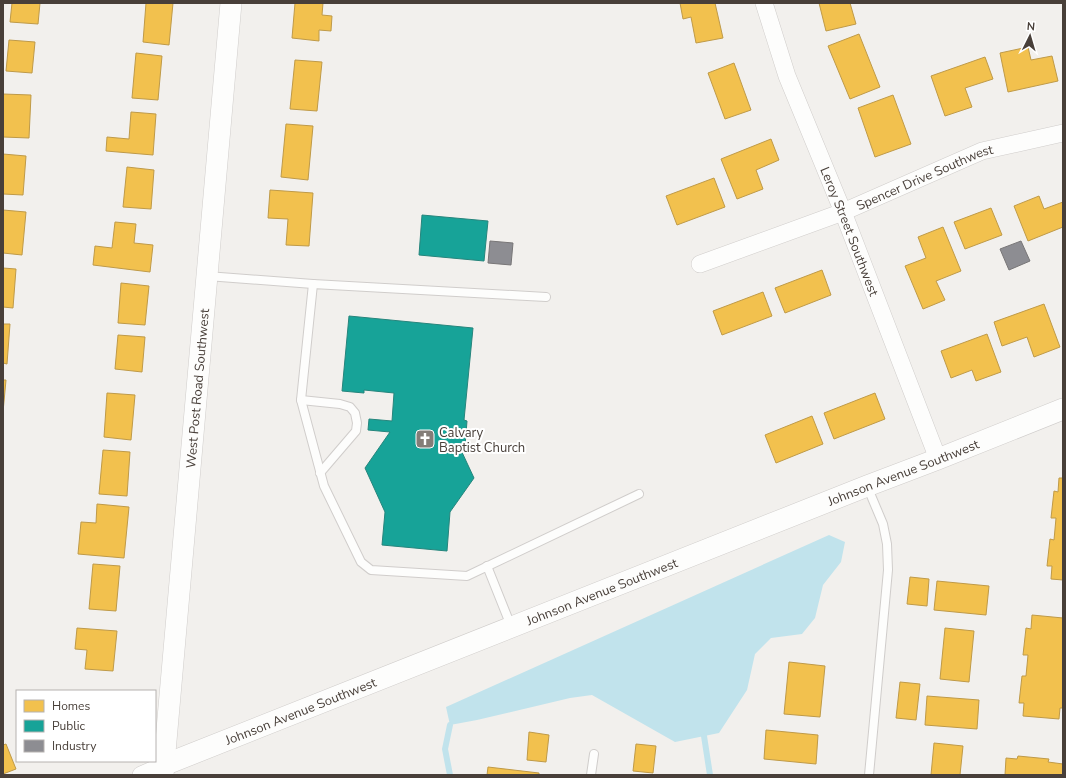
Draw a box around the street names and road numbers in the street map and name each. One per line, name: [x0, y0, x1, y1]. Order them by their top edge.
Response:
street label: Spencer Drive Southwest: [853, 141, 995, 215]
street label: Leroy Street Southwest: [815, 164, 883, 299]
street label: West Post Road Southwest: [182, 307, 214, 469]
street label: Johnson Avenue Southwest: [824, 435, 982, 511]
street label: Johnson Avenue Southwest: [523, 554, 681, 631]
street label: Johnson Avenue Southwest: [222, 673, 380, 750]

